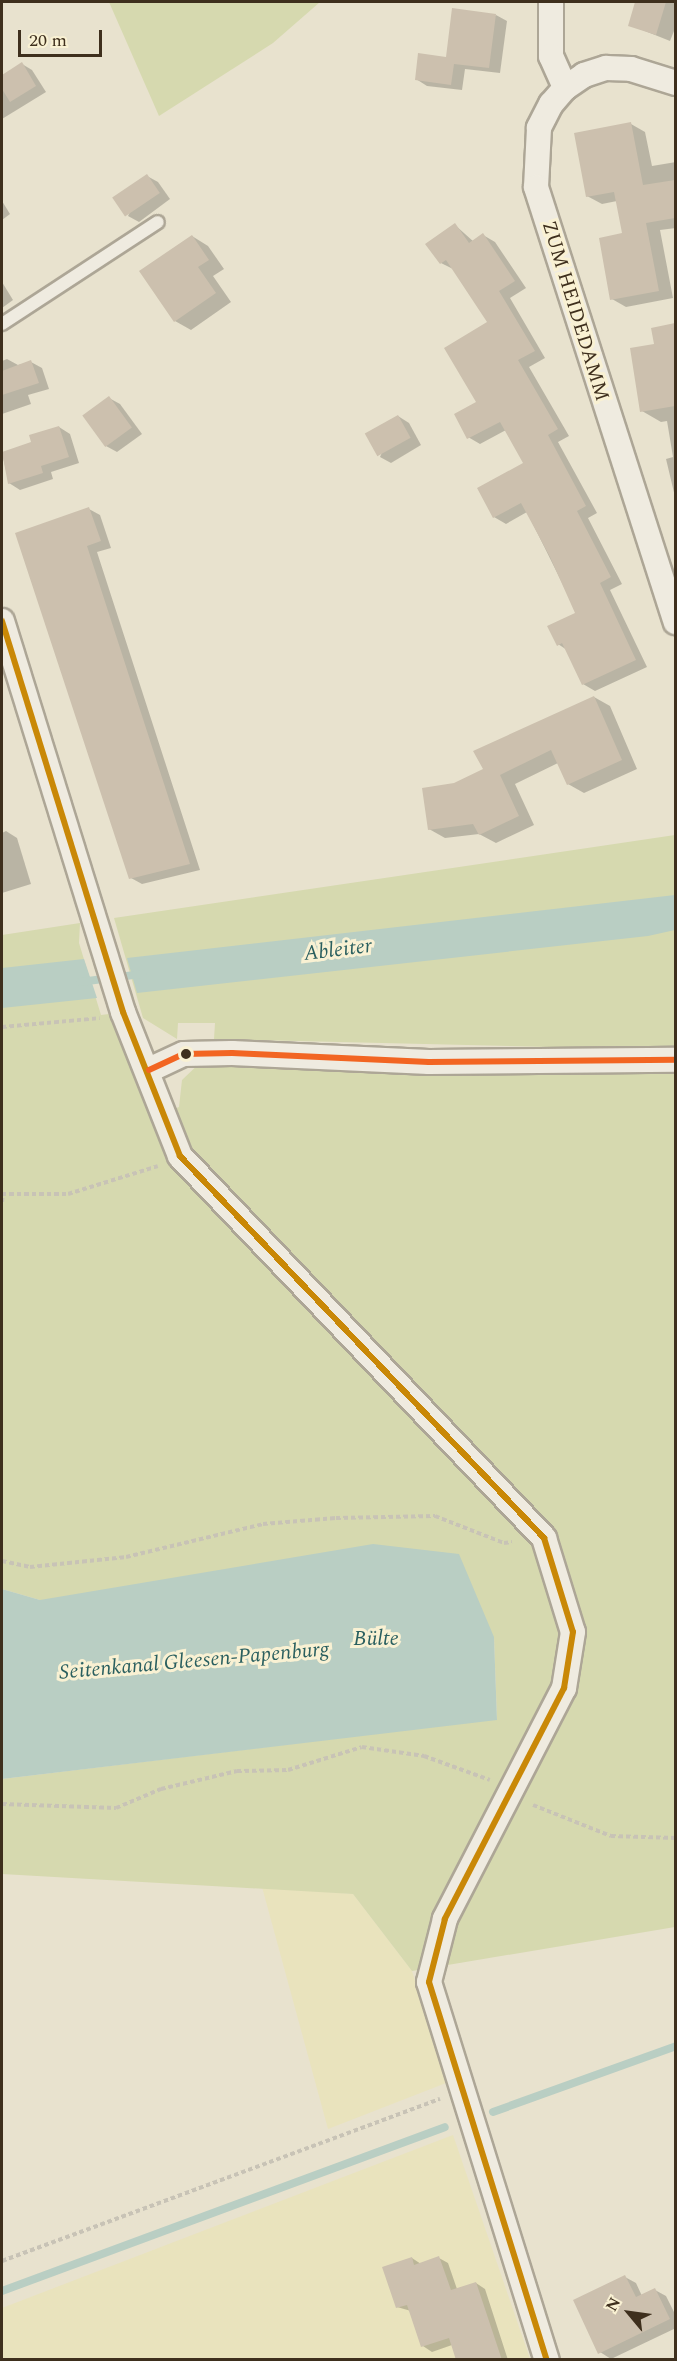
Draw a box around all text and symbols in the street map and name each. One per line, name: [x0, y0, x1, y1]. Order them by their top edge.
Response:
scale bar: [21, 18, 105, 56]
text: 20 m: [29, 27, 67, 54]
street label: ZUM HEIDEDAMM: [536, 218, 614, 404]
water label: Ableiter: [302, 933, 374, 967]
unlabelled marker: [180, 1048, 192, 1060]
water label: Bülte: [353, 1626, 399, 1652]
water label: Seitenkanal Gleesen-Papenburg: [58, 1637, 330, 1685]
north arrow: [599, 2283, 659, 2343]
text: N: [600, 2293, 627, 2316]

